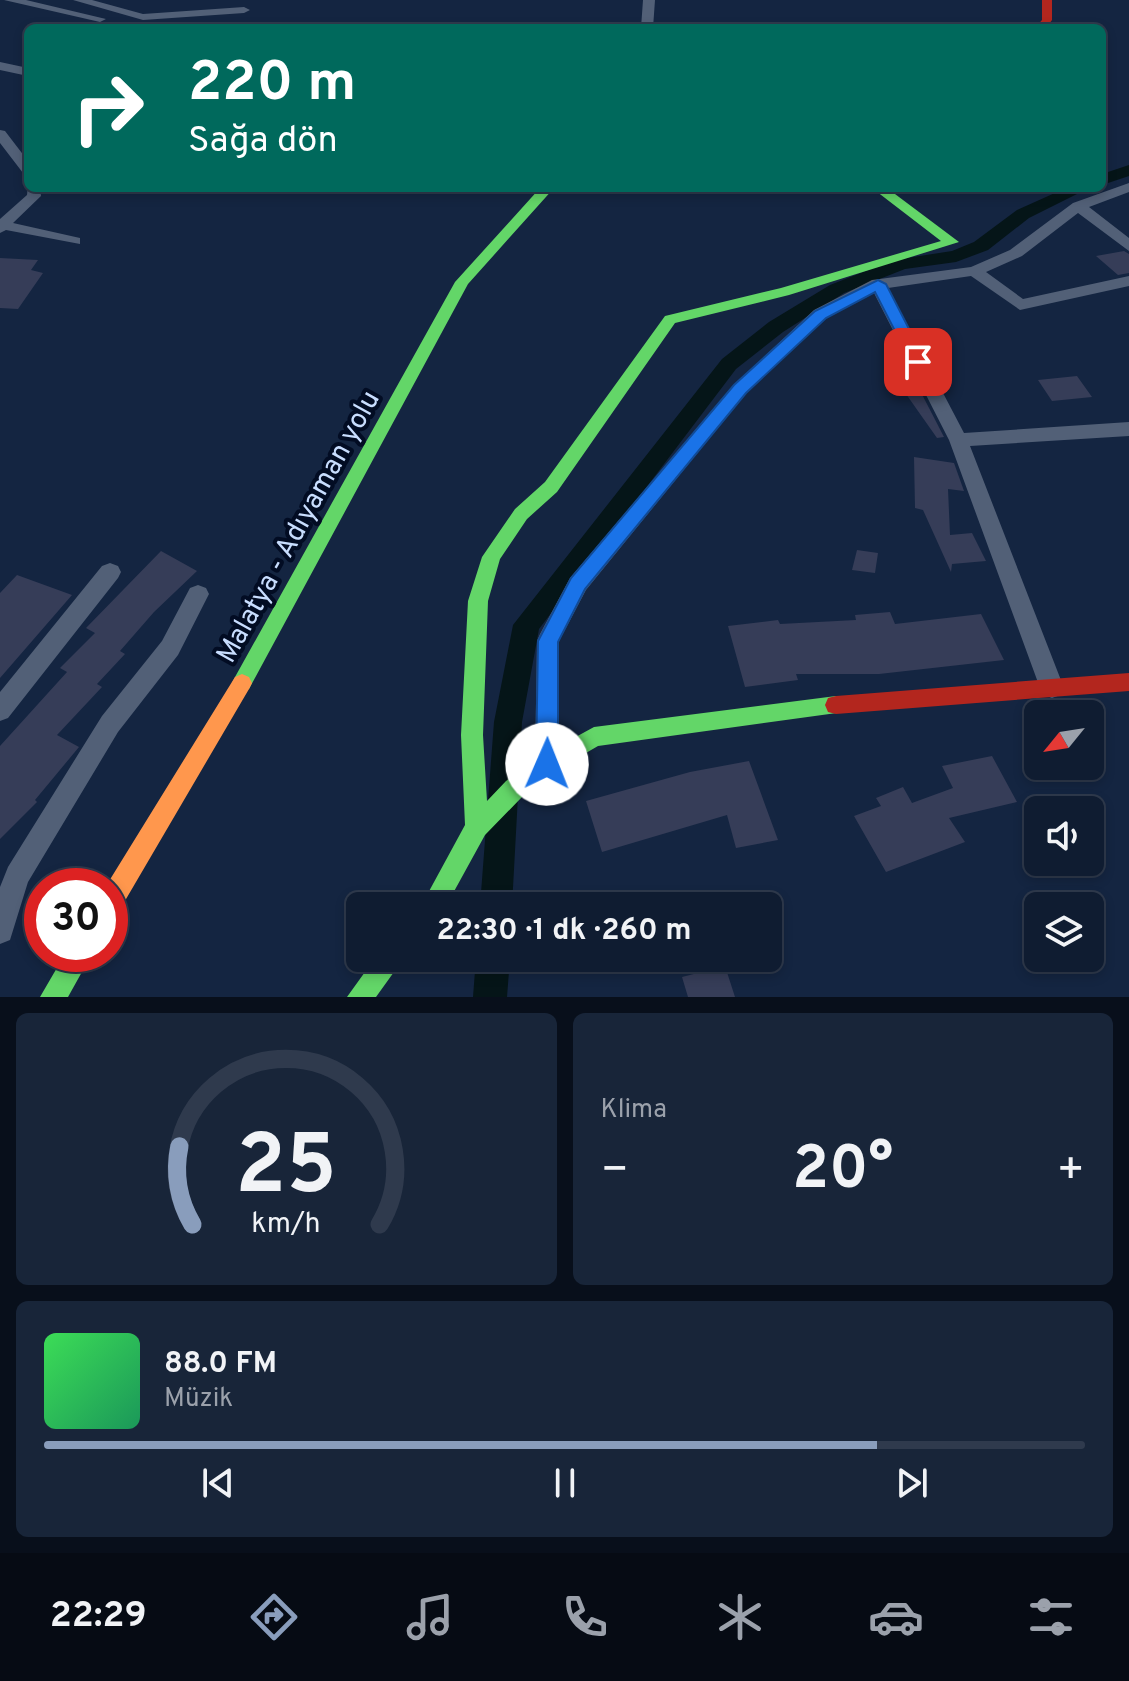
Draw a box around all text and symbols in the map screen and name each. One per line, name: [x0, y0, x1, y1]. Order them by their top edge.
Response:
text: 220 m: [188, 50, 356, 120]
icon: right: [56, 56, 160, 160]
text: Sağa dön: [188, 119, 338, 165]
pin: [884, 328, 952, 396]
icon: arrive: [896, 340, 940, 384]
street label: Malatya - Adıyaman yolu: [210, 385, 390, 670]
north arrow: [1024, 700, 1104, 780]
map controls: [1024, 700, 1104, 972]
position arrow: [505, 722, 589, 806]
button: sound: [1024, 796, 1104, 876]
speed limit sign: 30: [24, 868, 128, 972]
button: layers: [1024, 892, 1104, 972]
text: 22:30 · 1 dk · 260 m: [436, 913, 692, 950]
text: Klima: [601, 1094, 667, 1127]
text: 25: [235, 1118, 337, 1223]
text: 20°: [792, 1134, 893, 1210]
text: −: [601, 1144, 629, 1200]
text: +: [1057, 1144, 1085, 1200]
text: km/h: [252, 1207, 321, 1243]
text: 88.0 FM: [164, 1346, 277, 1383]
text: Müzik: [164, 1383, 233, 1416]
icon: previous: [196, 1461, 240, 1505]
icon: pause: [543, 1461, 587, 1505]
icon: next: [890, 1461, 934, 1505]
icon: directions: [246, 1589, 302, 1645]
icon: music: [402, 1589, 458, 1645]
icon: phone: [557, 1589, 613, 1645]
icon: climate: [712, 1589, 768, 1645]
icon: car: [868, 1589, 924, 1645]
icon: filters: [1023, 1589, 1079, 1645]
text: 22:29: [50, 1594, 147, 1640]

